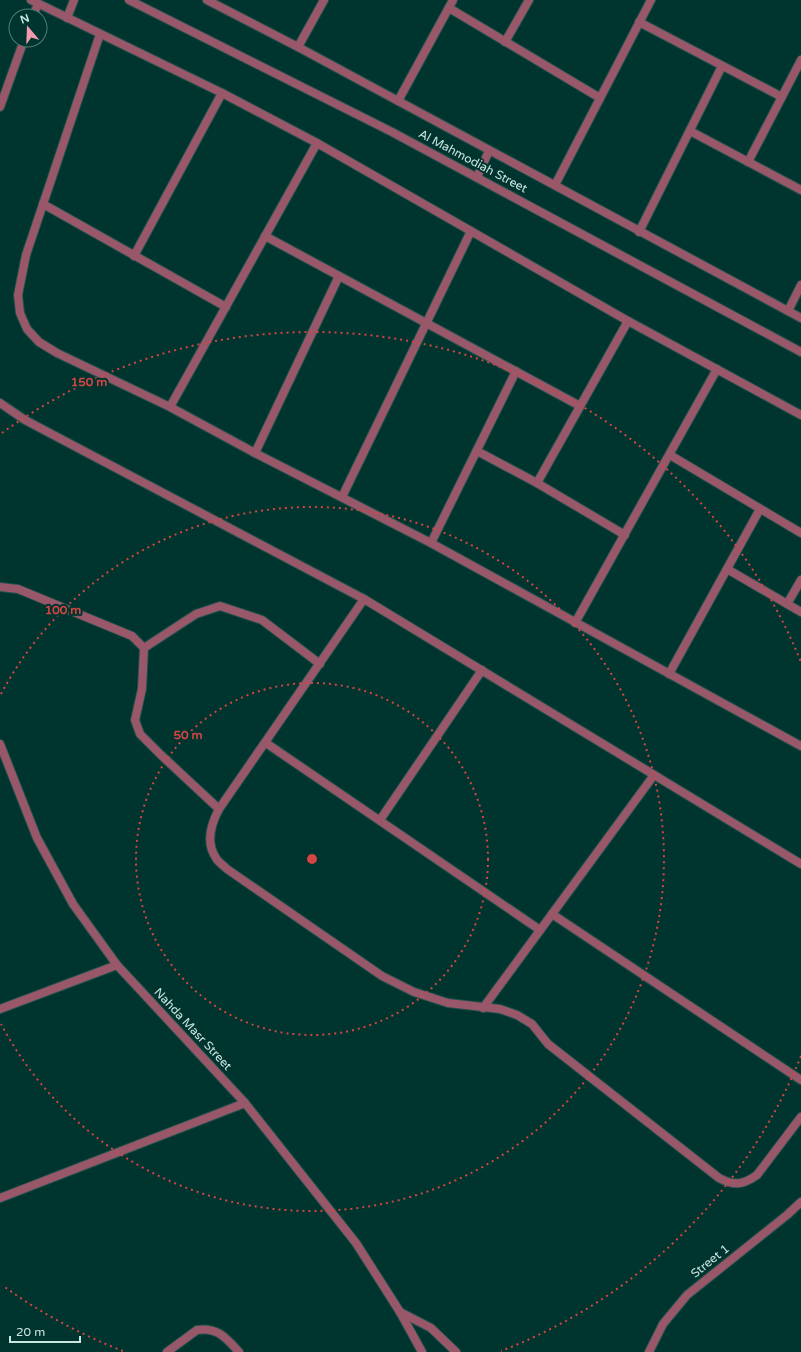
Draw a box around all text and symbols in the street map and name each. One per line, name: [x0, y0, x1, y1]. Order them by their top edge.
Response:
north arrow: [8, 8, 48, 48]
text: N: [19, 11, 31, 27]
street label: Al Mahmodiah Street: [416, 126, 530, 196]
text: 150 m: [71, 375, 107, 389]
text: 100 m: [45, 603, 81, 617]
text: 50 m: [173, 728, 203, 742]
centre of rings: [305, 852, 319, 866]
street label: Nahda Masr Street: [151, 985, 235, 1073]
street label: Street 1: [688, 1241, 732, 1281]
scale bar: [10, 1318, 80, 1344]
text: 20 m: [16, 1325, 45, 1339]

